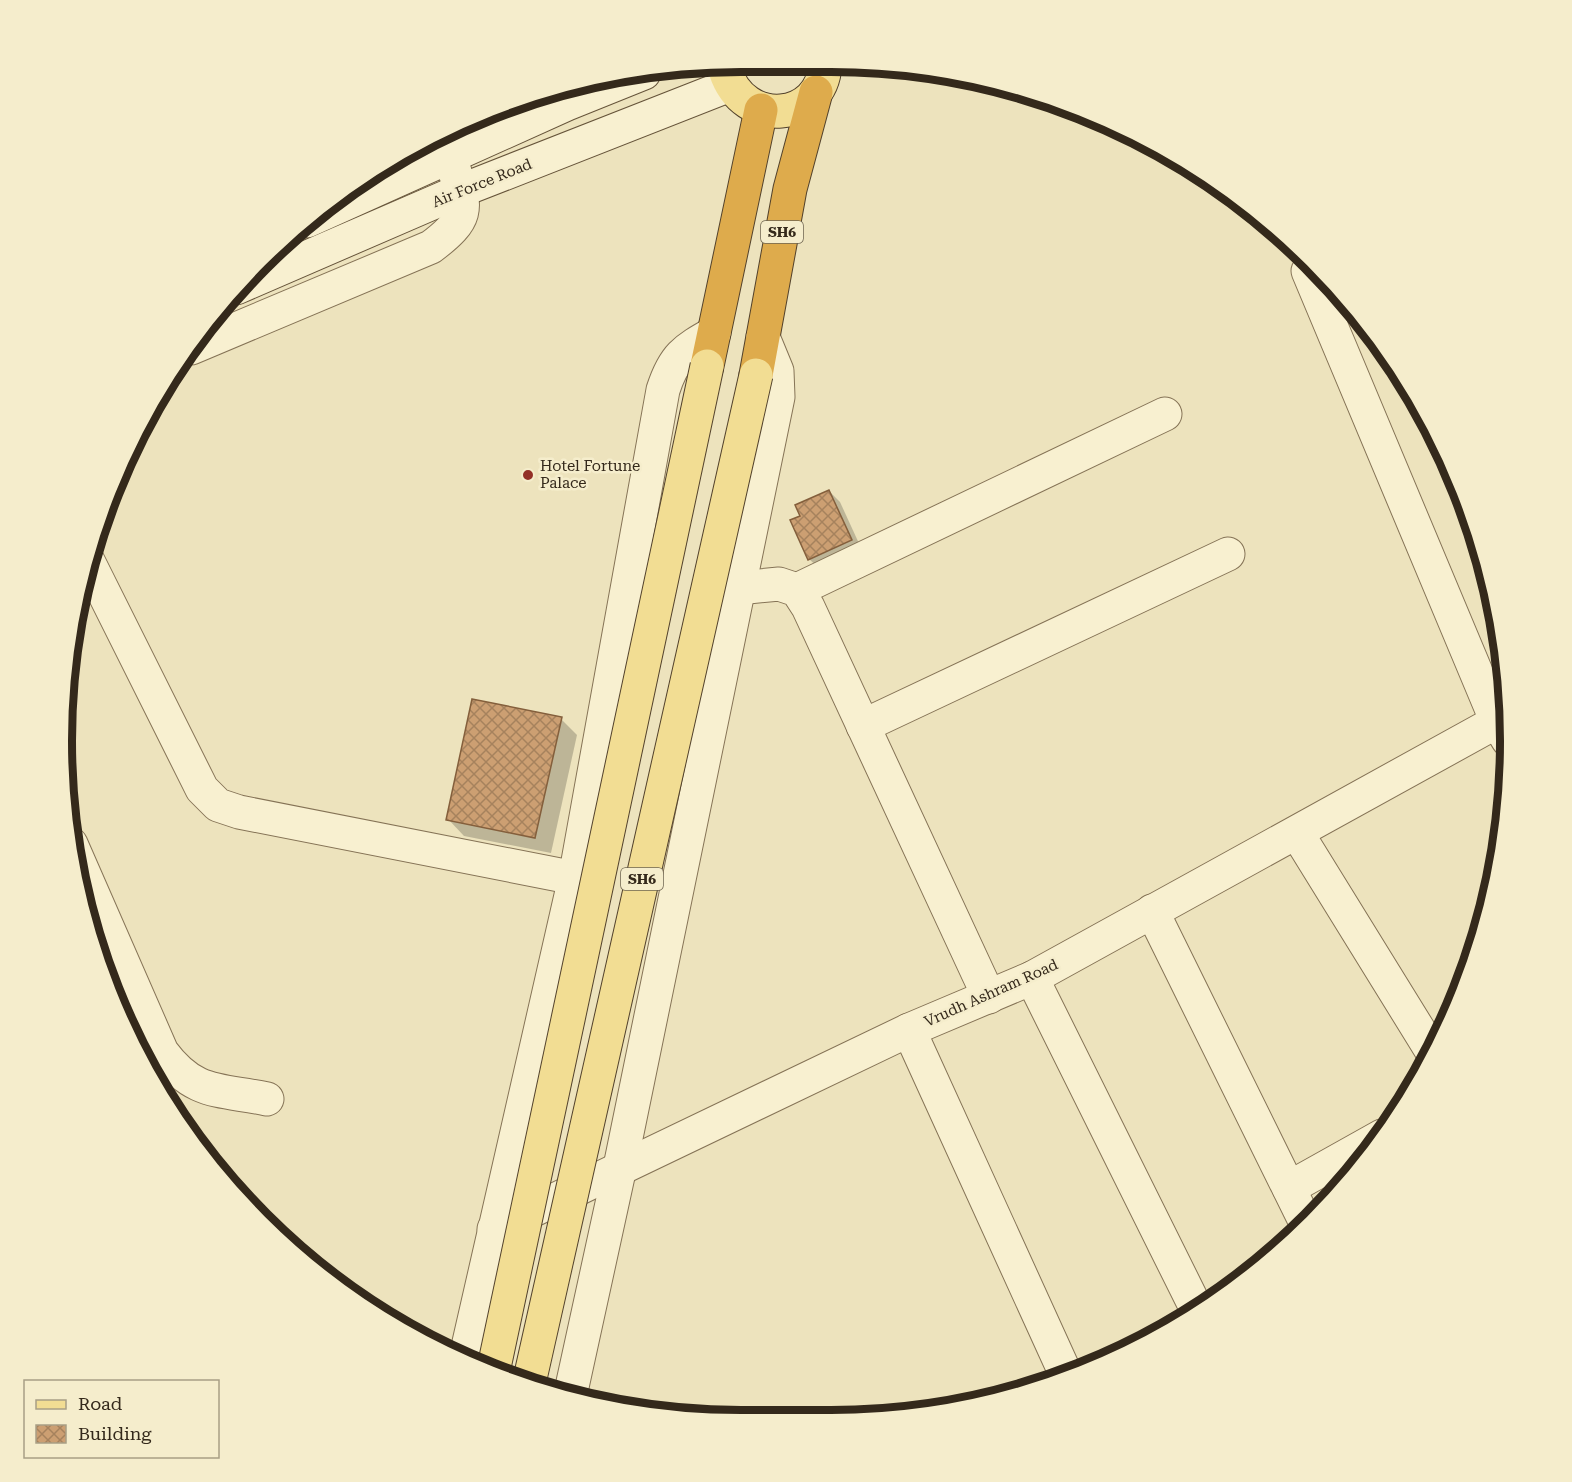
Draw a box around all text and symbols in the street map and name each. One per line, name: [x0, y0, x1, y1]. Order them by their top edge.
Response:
street label: Air Force Road: [429, 155, 535, 211]
road number: SH6: [761, 221, 803, 243]
place label: Hotel Fortune Palace: [540, 457, 640, 492]
marker: Hotel Fortune Palace: [521, 468, 535, 482]
road number: SH6: [621, 868, 663, 890]
street label: Vrudh Ashram Road: [921, 955, 1061, 1031]
legend: [24, 1380, 219, 1458]
text: Road: [78, 1393, 123, 1414]
text: Building: [78, 1423, 152, 1444]

